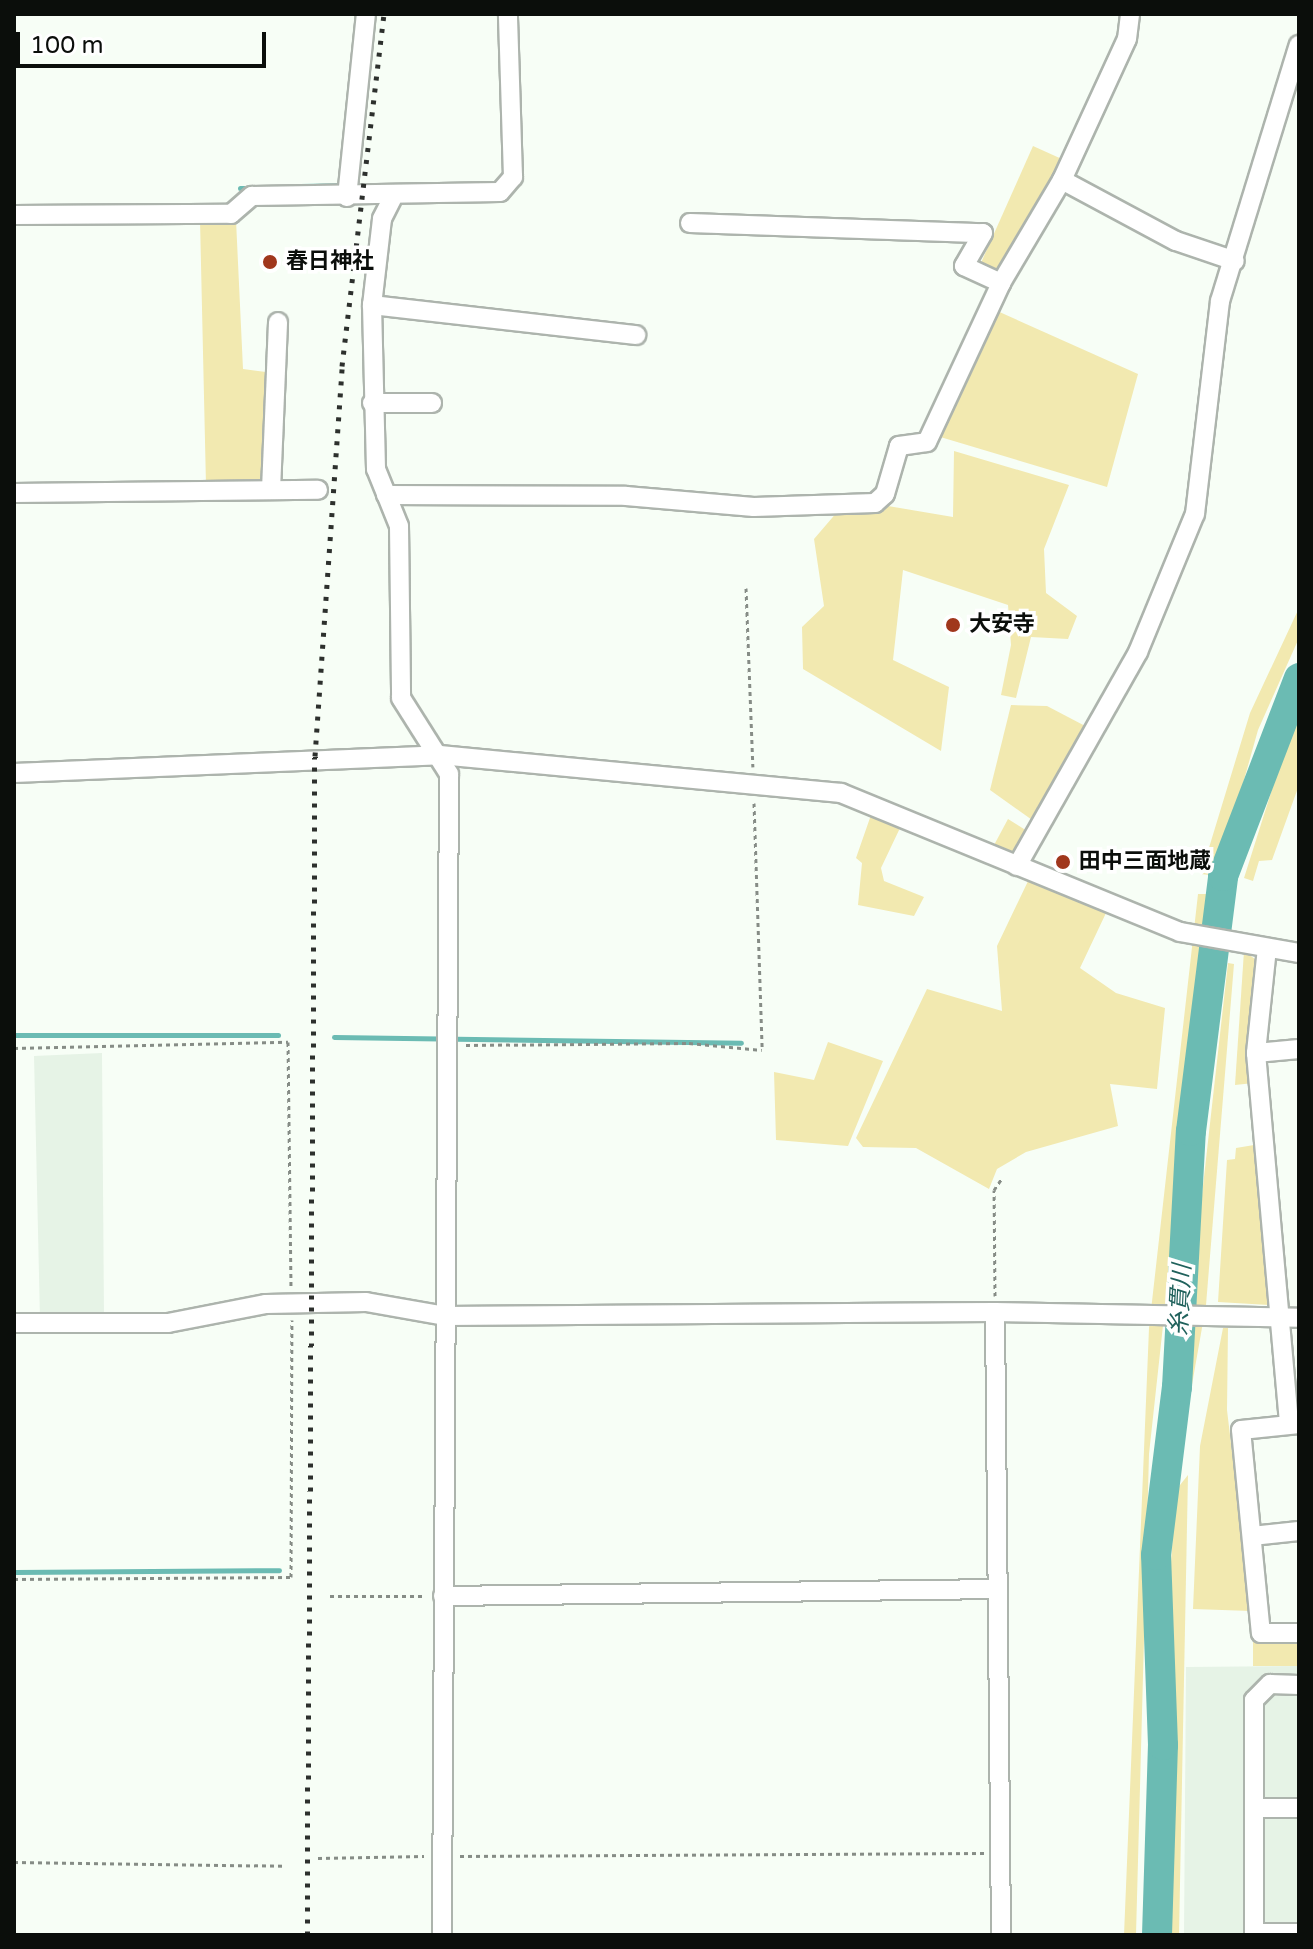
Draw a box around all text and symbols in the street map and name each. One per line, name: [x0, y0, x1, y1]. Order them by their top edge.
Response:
scale bar: [20, 16, 270, 66]
text: 100 m: [30, 31, 104, 60]
place label: 春日神社: [286, 249, 374, 275]
marker: 春日神社: [261, 253, 279, 271]
place label: 大安寺: [969, 612, 1035, 638]
marker: 大安寺: [944, 616, 962, 634]
place label: 田中三面地蔵: [1079, 849, 1211, 875]
marker: 田中三面地蔵: [1054, 853, 1072, 871]
water label: 糸貫川: [1165, 1263, 1197, 1337]

